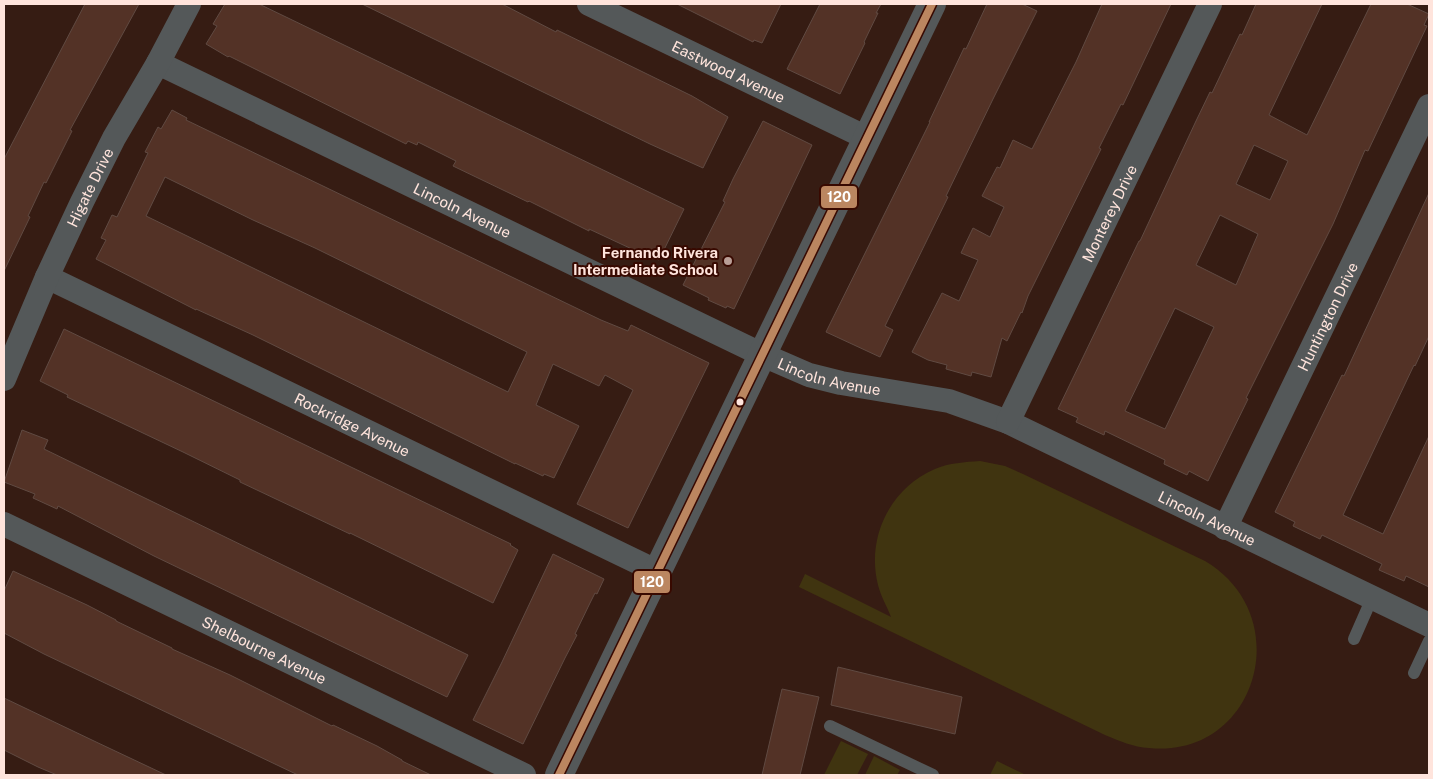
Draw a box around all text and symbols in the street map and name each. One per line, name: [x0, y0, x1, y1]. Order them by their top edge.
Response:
street label: Eastwood Avenue: [669, 37, 788, 106]
street label: Higate Drive: [63, 145, 116, 230]
street label: Monterey Drive: [1078, 162, 1140, 264]
street label: Lincoln Avenue: [411, 179, 514, 241]
line badge: 120: [820, 185, 858, 209]
text: 120: [827, 189, 851, 205]
place label: Fernando Rivera Intermediate School: [573, 244, 718, 278]
marker: Fernando Rivera Intermediate School: [722, 255, 734, 267]
street label: Huntington Drive: [1294, 259, 1361, 374]
street label: Lincoln Avenue: [775, 354, 882, 398]
street label: Rockridge Avenue: [292, 389, 413, 459]
unlabelled marker: [735, 397, 745, 407]
street label: Lincoln Avenue: [1156, 487, 1258, 549]
line badge: 120: [633, 570, 671, 594]
text: 120: [640, 574, 664, 590]
street label: Shelbourne Avenue: [199, 612, 329, 687]

